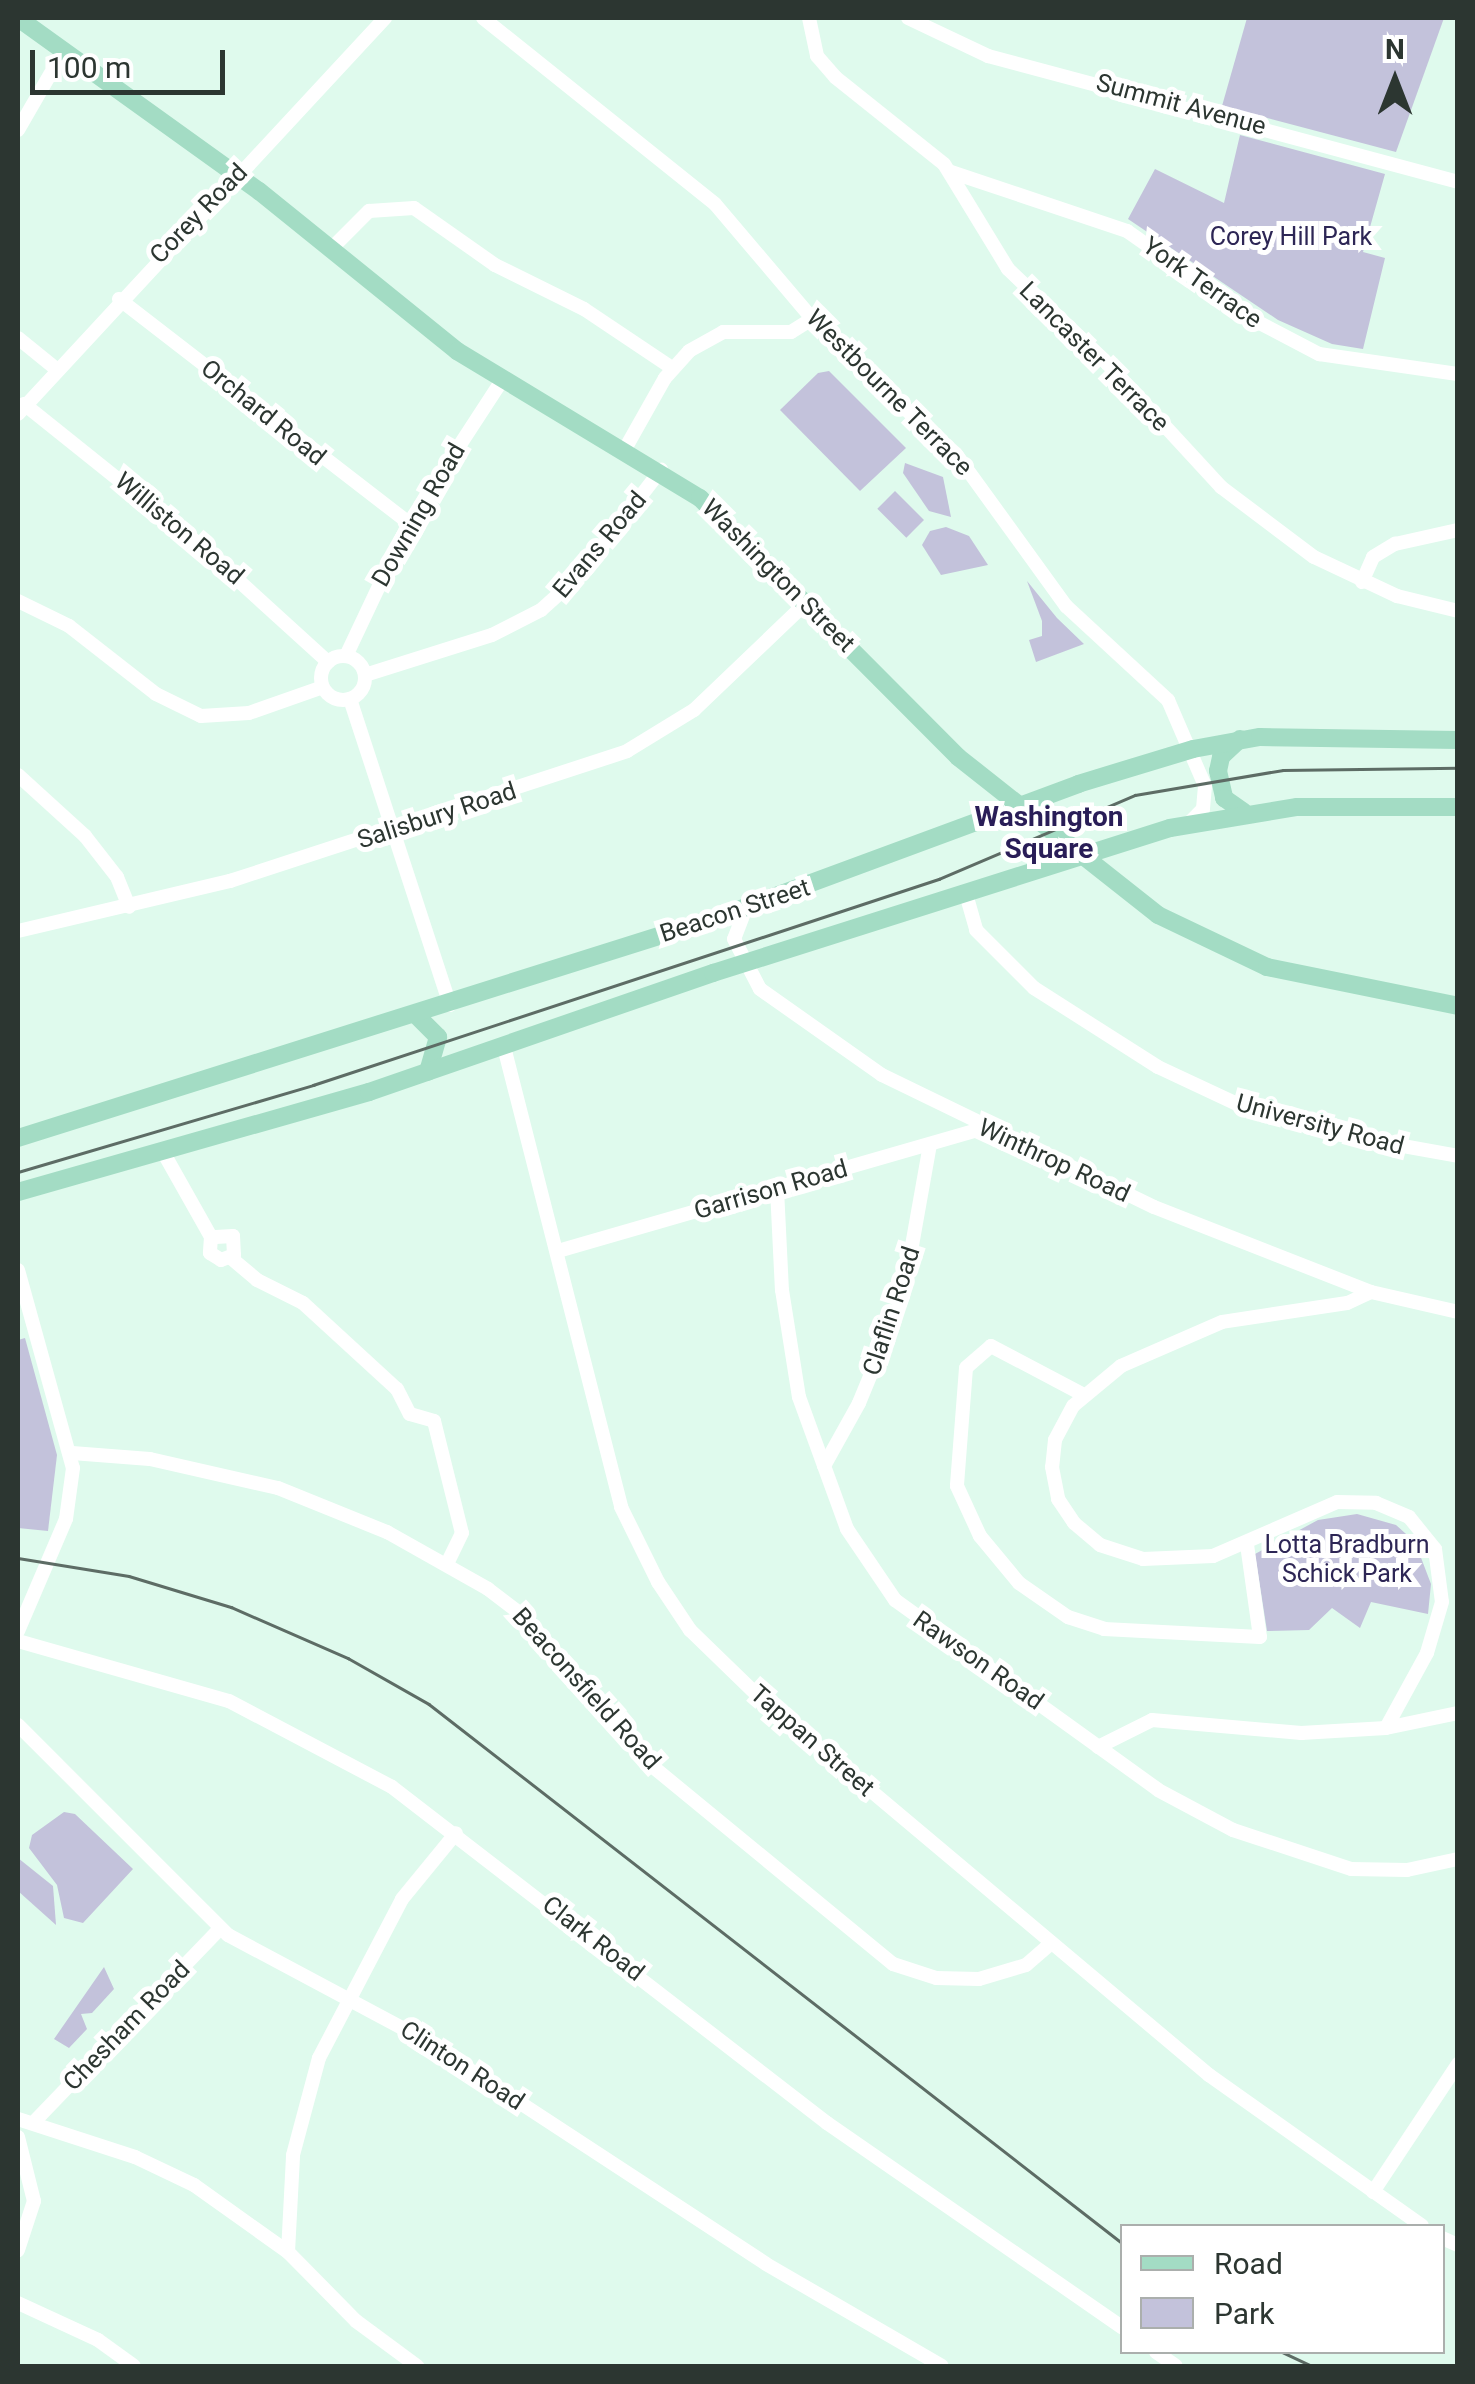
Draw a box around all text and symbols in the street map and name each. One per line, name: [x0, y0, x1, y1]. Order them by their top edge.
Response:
scale bar: [35, 30, 230, 92]
north arrow: [1345, 30, 1445, 130]
text: N: [1385, 33, 1405, 66]
text: 100 m: [47, 50, 131, 85]
street label: Summit Avenue: [1093, 68, 1269, 142]
street label: Corey Road: [144, 158, 254, 270]
park label: Corey Hill Park: [1210, 222, 1372, 252]
street label: York Terrace: [1136, 231, 1268, 335]
street label: Lancaster Terrace: [1013, 276, 1175, 438]
street label: Westbourne Terrace: [799, 303, 979, 483]
street label: Orchard Road: [195, 354, 331, 472]
street label: Downing Road: [366, 438, 472, 592]
street label: Williston Road: [108, 466, 250, 592]
street label: Evans Road: [547, 486, 653, 604]
street label: Washington Street: [695, 493, 861, 659]
street label: Salisbury Road: [354, 776, 520, 856]
district label: Washington Square: [975, 800, 1123, 866]
street label: Beacon Street: [656, 873, 814, 949]
street label: University Road: [1233, 1088, 1407, 1162]
street label: Winthrop Road: [973, 1113, 1135, 1209]
street label: Garrison Road: [691, 1154, 851, 1226]
street label: Claflin Road: [857, 1243, 927, 1379]
park label: Lotta Bradburn Schick Park: [1264, 1531, 1430, 1590]
street label: Beaconsfield Road: [505, 1602, 667, 1776]
street label: Rawson Road: [907, 1605, 1049, 1717]
street label: Tappan Street: [744, 1679, 880, 1803]
street label: Clark Road: [536, 1890, 650, 1988]
street label: Chesham Road: [57, 1955, 197, 2097]
street label: Clinton Road: [394, 2015, 530, 2117]
legend: [1120, 2224, 1445, 2354]
text: Road: [1214, 2246, 1283, 2281]
text: Park: [1214, 2296, 1274, 2331]

